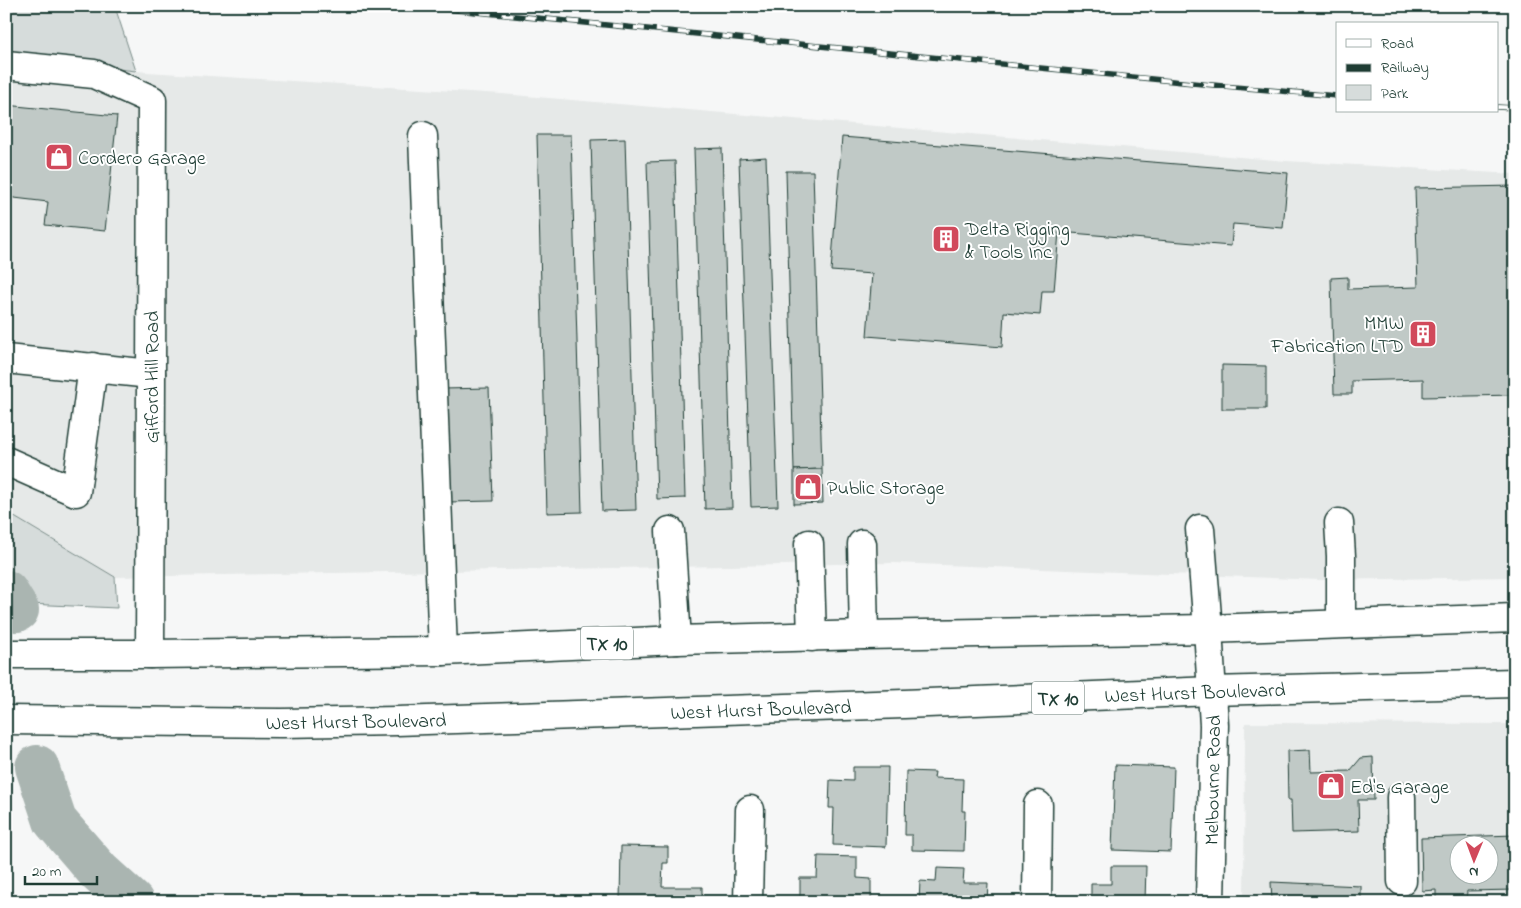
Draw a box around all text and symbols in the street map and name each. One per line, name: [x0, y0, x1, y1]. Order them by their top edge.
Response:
legend: [1336, 22, 1498, 112]
text: Road: [1381, 33, 1414, 55]
text: Railway: [1381, 57, 1429, 80]
text: Park: [1381, 83, 1409, 105]
shop icon: Cordero Garage: [44, 142, 74, 172]
place label: Cordero Garage: [78, 145, 206, 175]
place label: Delta Rigging & Tools Inc: [964, 216, 1070, 268]
building icon: Delta Rigging & Tools Inc: [931, 224, 961, 254]
place label: MMW Fabrication LTD: [1270, 310, 1404, 362]
street label: Gifford Hill Road: [139, 311, 168, 443]
building icon: MMW Fabrication LTD: [1408, 319, 1438, 349]
shop icon: Public Storage: [793, 472, 823, 502]
place label: Public Storage: [827, 475, 945, 505]
road number: TX 10: [581, 626, 633, 660]
street label: West Hurst Boulevard: [1104, 677, 1286, 712]
road number: TX 10: [1032, 681, 1084, 714]
street label: West Hurst Boulevard: [670, 694, 852, 729]
street label: West Hurst Boulevard: [265, 707, 447, 740]
street label: Melbourne Road: [1199, 715, 1230, 845]
shop icon: Ed's Garage: [1316, 771, 1346, 801]
place label: Ed's Garage: [1350, 774, 1449, 804]
north arrow: [1448, 836, 1498, 886]
scale bar: [25, 853, 98, 885]
text: 20 m: [32, 861, 62, 883]
text: N: [1469, 861, 1479, 882]

